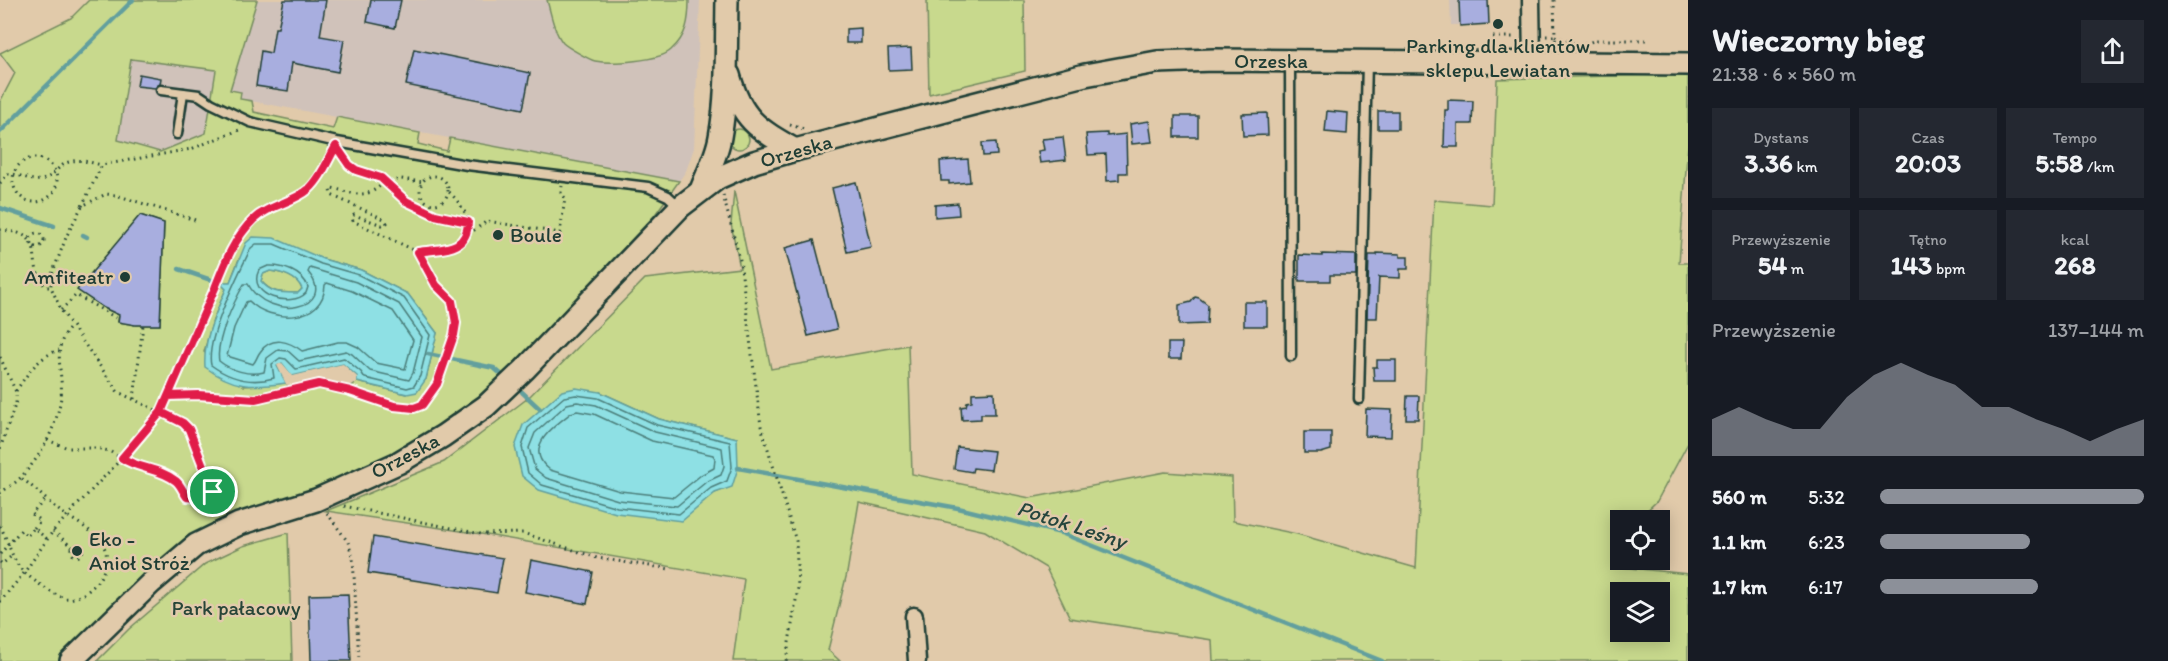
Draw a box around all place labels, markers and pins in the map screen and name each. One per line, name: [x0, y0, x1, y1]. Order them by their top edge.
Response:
marker: Parking dla klientów sklepu Lewiatan: [1491, 17, 1505, 31]
place label: Parking dla klientów sklepu Lewiatan: [1406, 33, 1590, 82]
place label: Boule: [510, 222, 562, 247]
marker: Boule: [491, 228, 505, 242]
place label: Amfiteatr: [24, 264, 114, 289]
marker: Amfiteatr: [118, 270, 132, 284]
pin: [187, 466, 238, 517]
place label: Eko - Anioł Stróż: [89, 526, 190, 575]
marker: Eko - Anioł Stróż: [70, 544, 84, 558]

